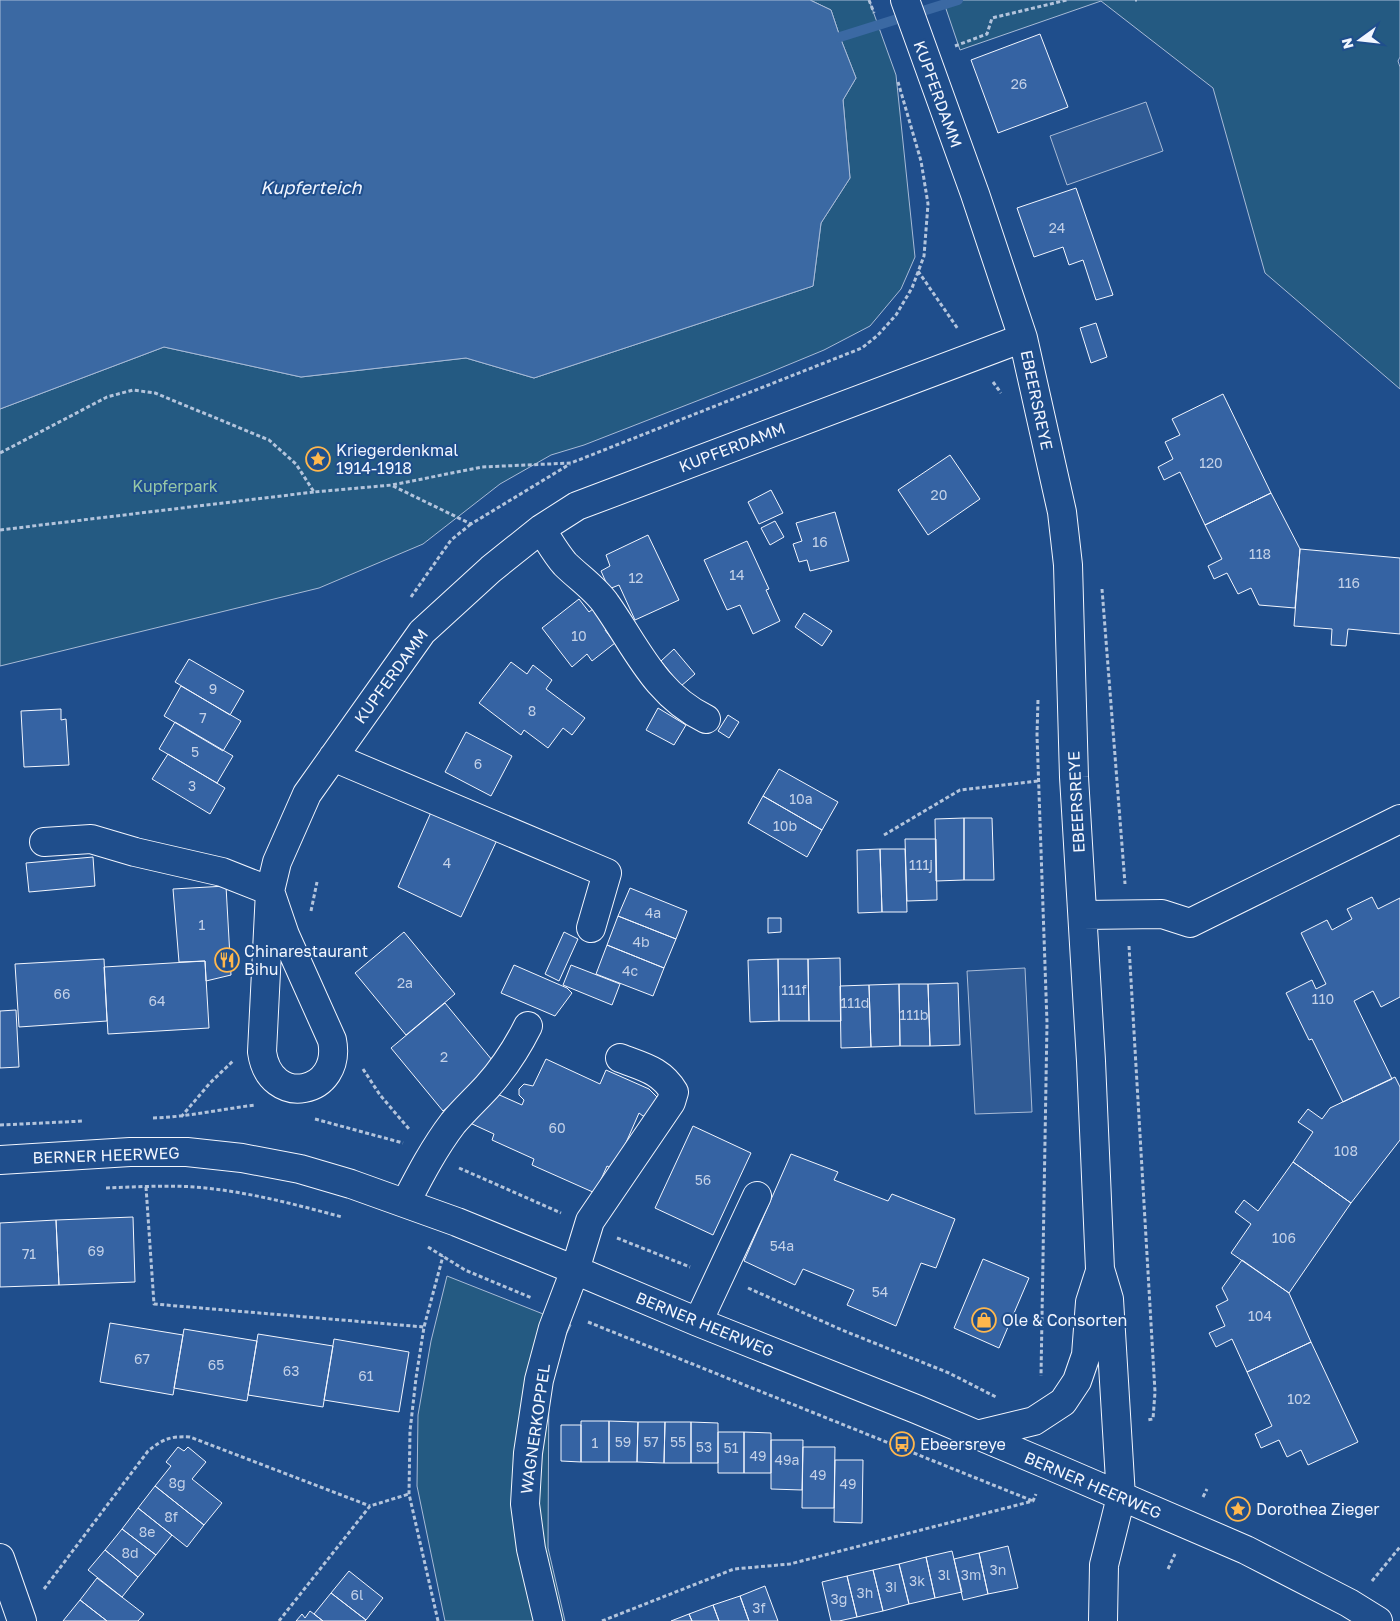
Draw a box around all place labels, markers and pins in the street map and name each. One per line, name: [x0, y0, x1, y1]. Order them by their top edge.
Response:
place label: Kriegerdenkmal 1914-1918: [336, 440, 458, 478]
place icon: Kriegerdenkmal 1914-1918: [305, 446, 331, 472]
place label: Chinarestaurant Bihu: [244, 941, 368, 979]
restaurant icon: Chinarestaurant Bihu: [214, 947, 240, 973]
shop icon: Ole & Consorten: [971, 1307, 997, 1333]
place label: Ole & Consorten: [1002, 1310, 1127, 1330]
bus stop icon: Ebeersreye: [889, 1431, 915, 1457]
place label: Ebeersreye: [920, 1434, 1006, 1454]
place icon: Dorothea Zieger: [1225, 1496, 1251, 1522]
place label: Dorothea Zieger: [1256, 1499, 1380, 1519]

